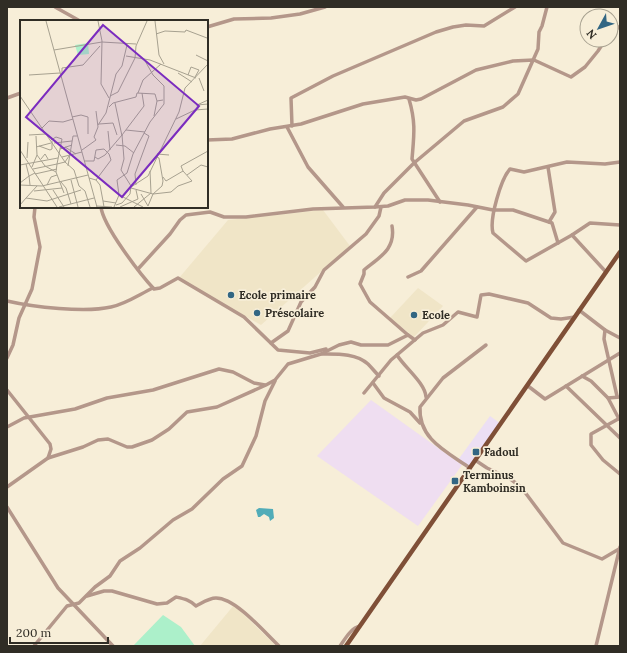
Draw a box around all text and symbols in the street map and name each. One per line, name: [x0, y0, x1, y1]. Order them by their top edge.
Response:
north arrow: [579, 8, 619, 48]
inset map: [20, 20, 208, 208]
text: N: [583, 26, 599, 42]
place label: Ecole primaire: [239, 288, 316, 302]
marker: Ecole primaire: [226, 290, 236, 300]
place label: Préscolaire: [265, 306, 324, 320]
marker: Préscolaire: [252, 308, 262, 318]
place label: Ecole: [422, 308, 450, 322]
marker: Ecole: [409, 310, 419, 320]
place label: Fadoul: [484, 445, 519, 459]
marker: Fadoul: [471, 447, 481, 457]
place label: Terminus Kamboinsin: [463, 468, 526, 495]
marker: Terminus Kamboinsin: [450, 476, 460, 486]
scale bar: [10, 619, 108, 645]
text: 200 m: [16, 625, 52, 640]

